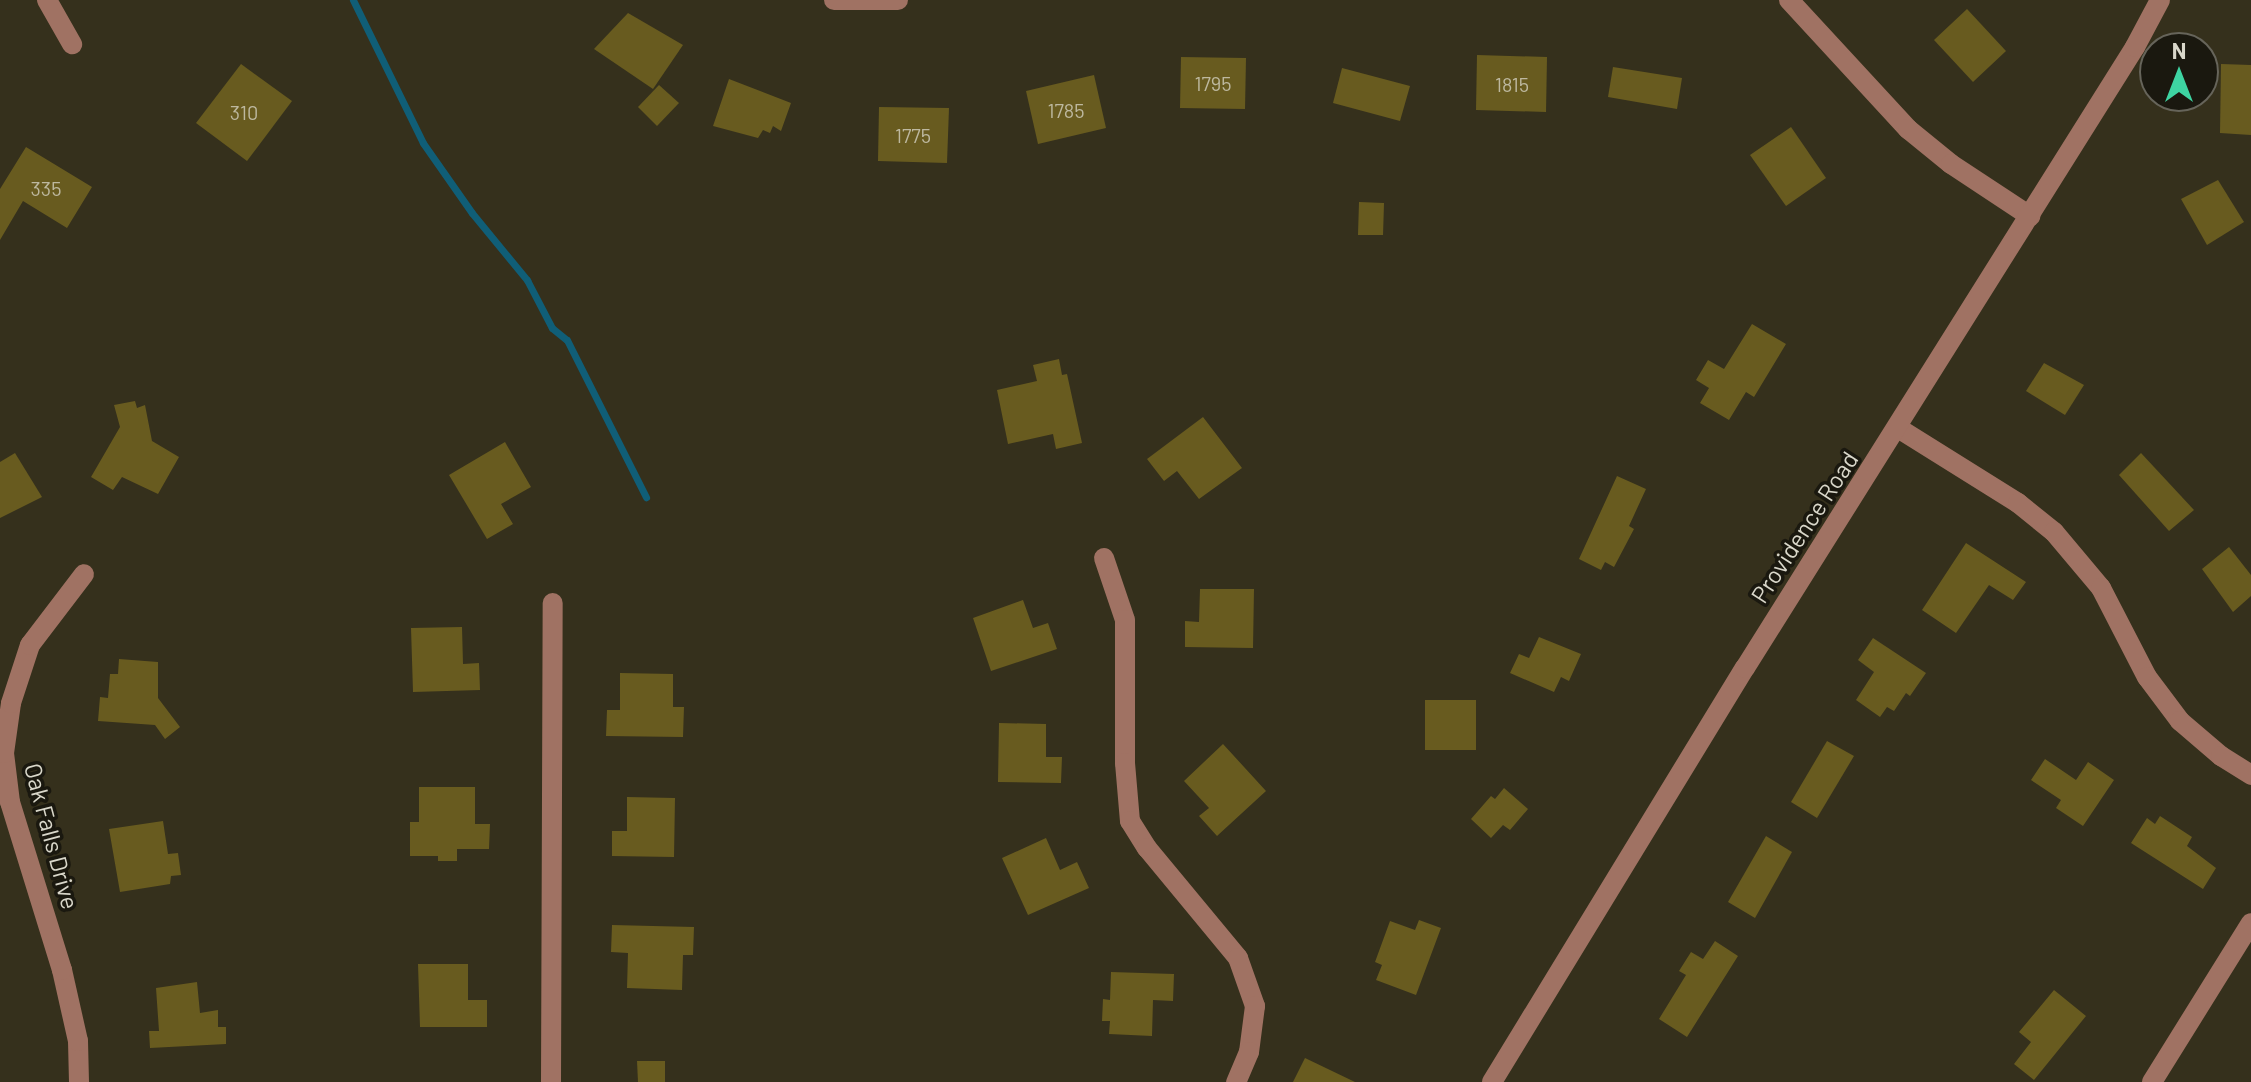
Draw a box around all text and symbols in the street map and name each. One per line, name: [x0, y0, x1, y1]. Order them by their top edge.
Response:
north arrow: [2139, 32, 2219, 112]
text: N: [2172, 37, 2186, 63]
house number: 1795: [1194, 71, 1232, 95]
house number: 1815: [1495, 72, 1529, 96]
house number: 1785: [1047, 98, 1085, 122]
house number: 310: [230, 100, 258, 124]
house number: 1775: [895, 123, 931, 147]
house number: 335: [31, 176, 61, 200]
street label: Providence Road: [1744, 446, 1864, 608]
street label: Oak Falls Drive: [19, 760, 85, 912]

